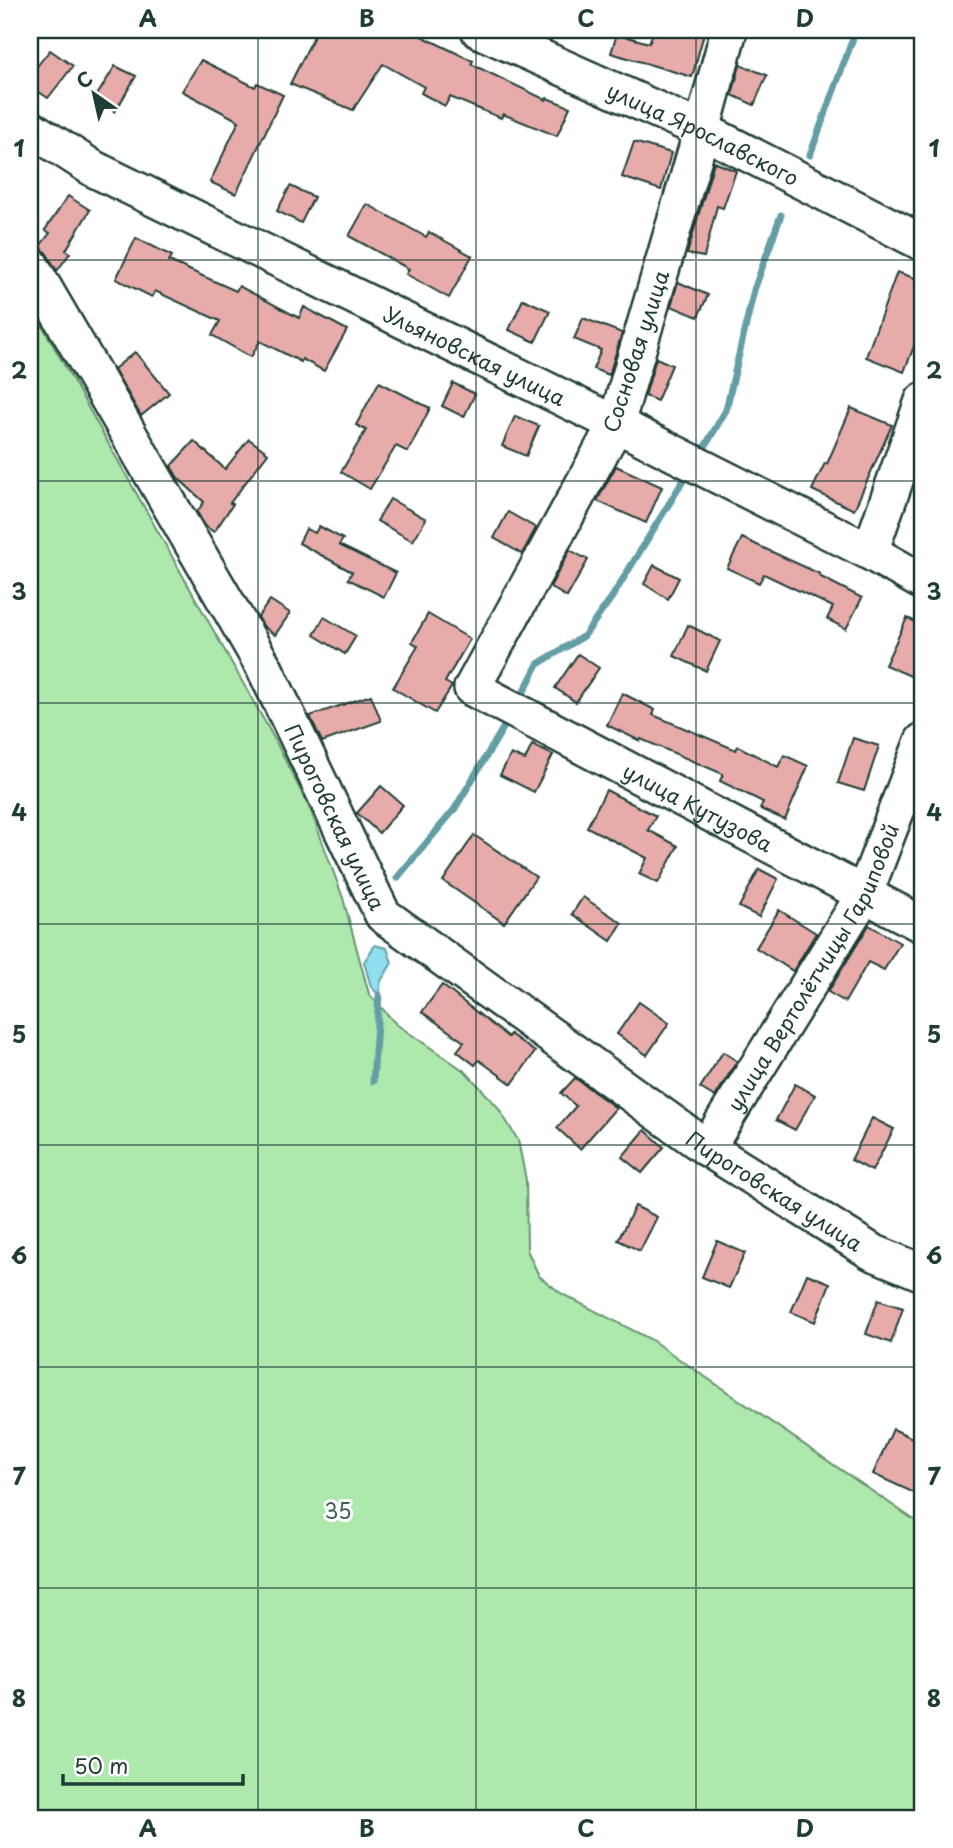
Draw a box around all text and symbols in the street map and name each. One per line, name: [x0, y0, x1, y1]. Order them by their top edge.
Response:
text: A: [139, 0, 157, 35]
text: B: [359, 0, 375, 35]
text: C: [577, 0, 595, 35]
text: D: [796, 0, 814, 35]
north arrow: [60, 60, 130, 130]
text: С: [70, 63, 98, 95]
street label: улица Ярославского: [602, 74, 805, 193]
text: 1: [14, 130, 25, 165]
text: 1: [929, 130, 940, 165]
street label: Сосновая улица: [594, 265, 677, 436]
street label: Ульяновская улица: [379, 297, 572, 413]
text: 2: [11, 352, 27, 387]
text: 2: [926, 352, 942, 387]
text: 3: [11, 573, 27, 608]
text: 3: [926, 573, 942, 608]
street label: Пироговская улица: [277, 718, 395, 916]
street label: улица Кутузова: [618, 754, 779, 859]
text: 4: [11, 794, 27, 829]
text: 4: [926, 794, 942, 829]
street label: улица Вертолётчицы Гариповой: [718, 819, 906, 1117]
text: 5: [12, 1016, 26, 1051]
text: 5: [927, 1016, 941, 1051]
street label: Пироговская улица: [680, 1122, 870, 1259]
text: 6: [11, 1237, 27, 1272]
text: 6: [926, 1237, 942, 1272]
text: 7: [12, 1458, 26, 1493]
text: 7: [927, 1458, 941, 1493]
park label: 35: [325, 1494, 351, 1526]
text: 8: [12, 1680, 26, 1715]
text: 8: [927, 1680, 941, 1715]
scale bar: [63, 1743, 243, 1787]
text: 50 m: [74, 1749, 128, 1781]
text: A: [139, 1810, 157, 1845]
text: B: [359, 1810, 375, 1845]
text: C: [577, 1810, 595, 1845]
text: D: [796, 1810, 814, 1845]

